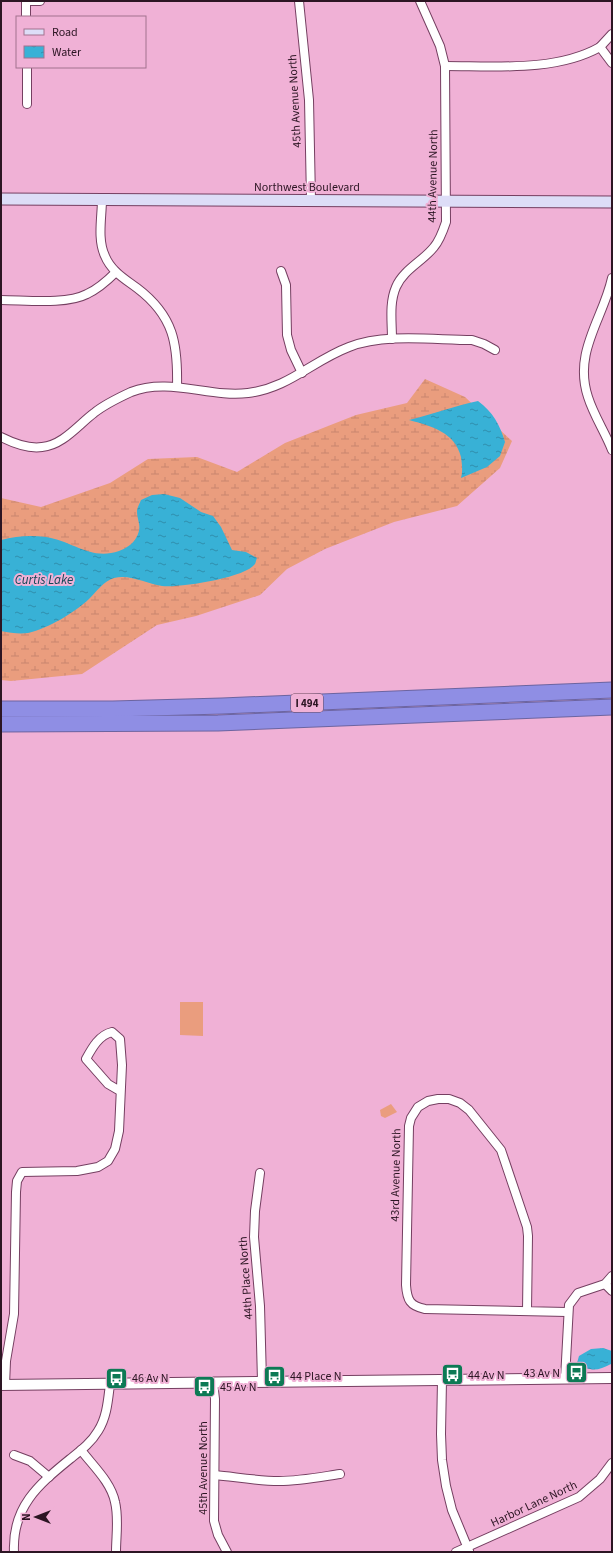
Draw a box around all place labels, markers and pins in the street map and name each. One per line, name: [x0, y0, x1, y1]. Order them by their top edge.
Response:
bus stop icon: 43 Av N: [563, 1360, 589, 1386]
bus stop icon: 44 Av N: [439, 1362, 465, 1388]
bus stop icon: 44 Place N: [261, 1363, 287, 1389]
bus stop icon: 46 Av N: [104, 1365, 130, 1391]
place label: 43 Av N: [523, 1365, 560, 1382]
place label: 44 Av N: [468, 1367, 505, 1384]
place label: 44 Place N: [290, 1368, 342, 1385]
place label: 46 Av N: [132, 1370, 169, 1387]
bus stop icon: 45 Av N: [191, 1374, 217, 1400]
place label: 45 Av N: [220, 1379, 257, 1396]

